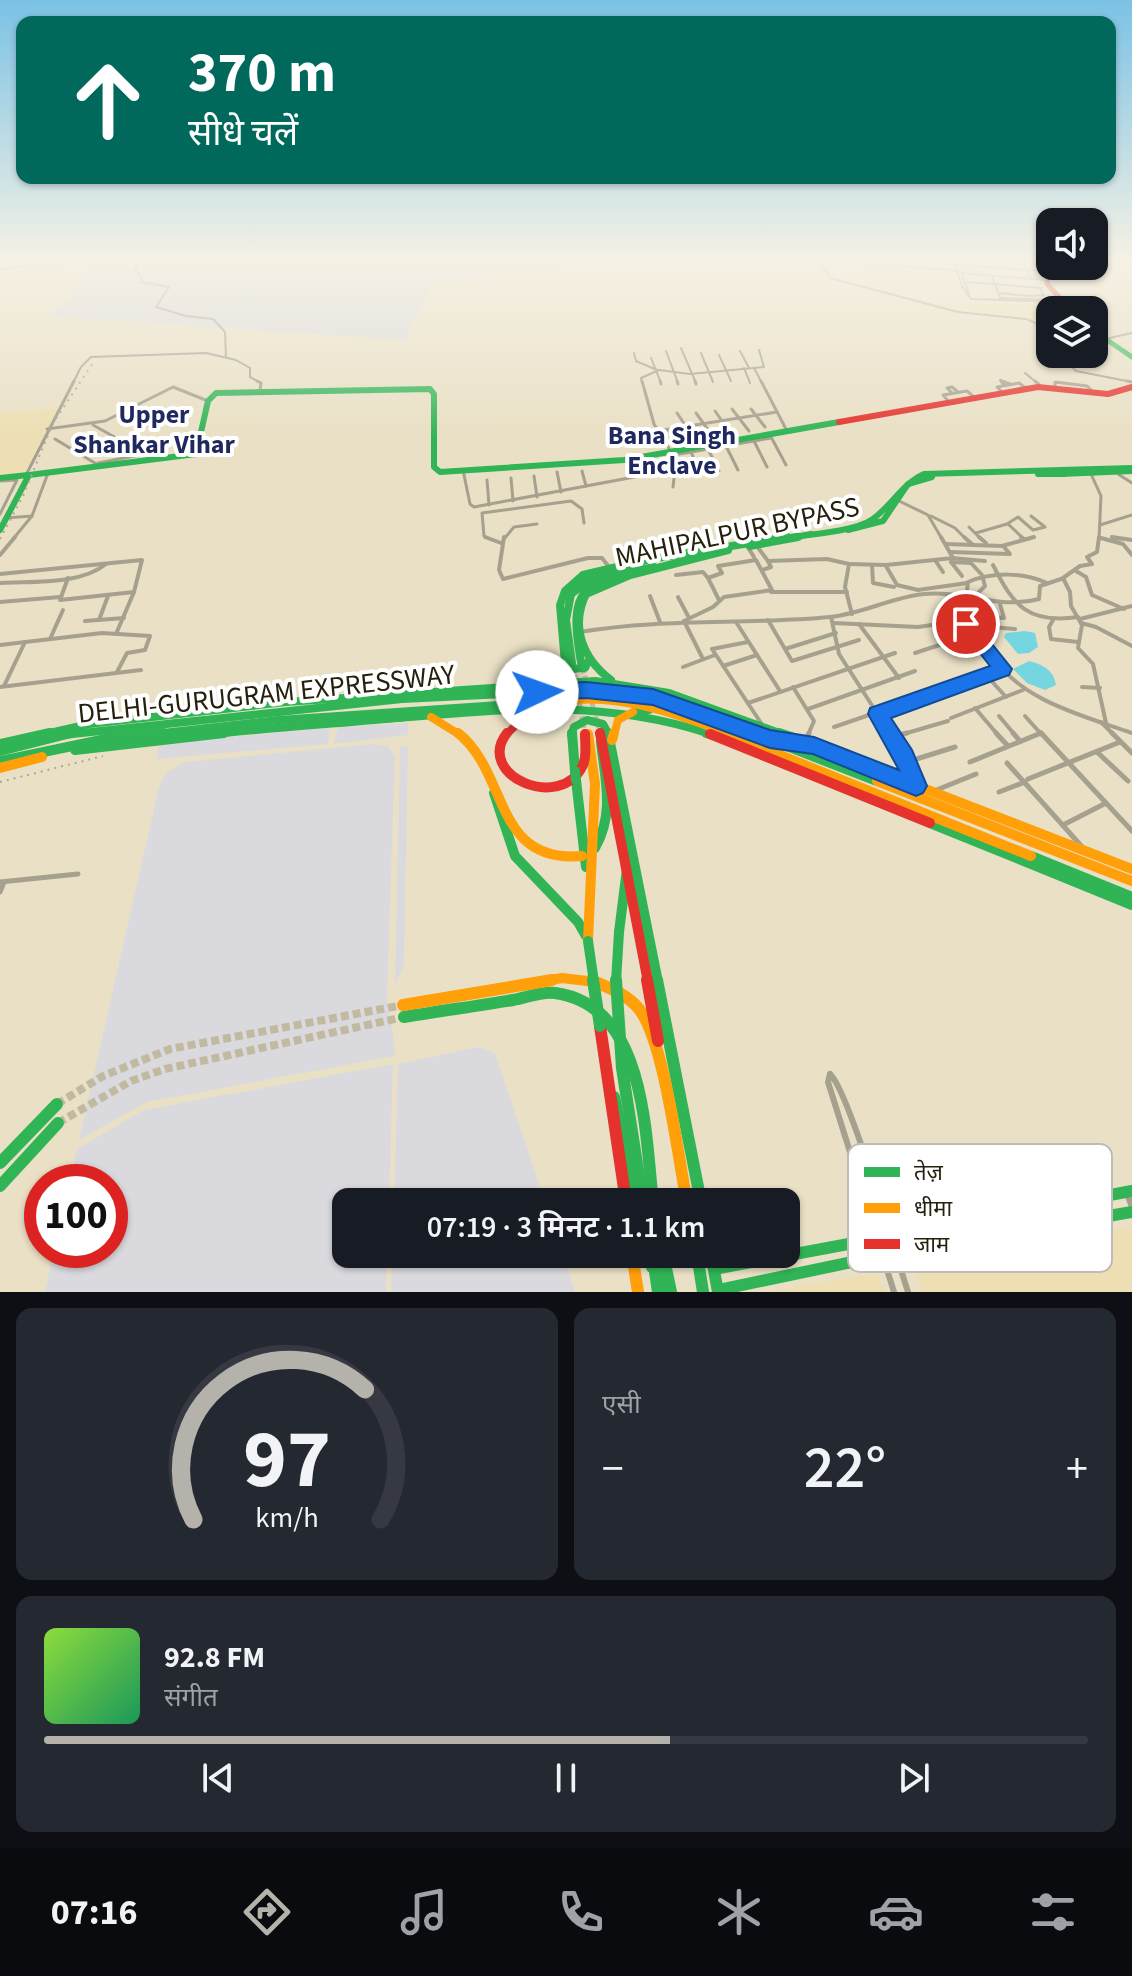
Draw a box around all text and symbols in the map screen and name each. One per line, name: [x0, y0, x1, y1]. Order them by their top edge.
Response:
text: 370 m: [188, 34, 336, 113]
icon: ahead: [56, 48, 160, 152]
text: सीधे चलें: [188, 108, 298, 159]
map controls: [1036, 208, 1108, 368]
button: sound: [1036, 208, 1108, 280]
button: layers: [1036, 296, 1108, 368]
district label: Upper Shankar Vihar: [73, 396, 235, 463]
district label: Bana Singh Enclave: [608, 417, 736, 484]
street label: MAHIPALPUR BYPASS: [611, 487, 863, 577]
pin: [932, 590, 1000, 658]
icon: arrive: [944, 602, 988, 646]
position arrow: [495, 650, 579, 734]
street label: DELHI-GURUGRAM EXPRESSWAY: [76, 654, 457, 734]
legend: [848, 1144, 1112, 1272]
text: तेज़: [914, 1157, 944, 1189]
speed limit sign: 100: [24, 1164, 128, 1268]
text: धीमा: [914, 1193, 952, 1225]
text: 07:19 · 3 मिनट · 1.1 km: [427, 1206, 705, 1249]
text: जाम: [914, 1229, 950, 1261]
text: एसी: [602, 1386, 641, 1423]
text: 97: [243, 1401, 331, 1519]
text: 22°: [804, 1426, 886, 1511]
text: −: [602, 1438, 624, 1501]
text: +: [1066, 1438, 1088, 1501]
text: km/h: [255, 1498, 319, 1538]
text: 92.8 FM: [164, 1636, 265, 1679]
text: संगीत: [164, 1679, 218, 1716]
icon: previous: [196, 1756, 240, 1800]
icon: pause: [544, 1756, 588, 1800]
icon: next: [892, 1756, 936, 1800]
icon: directions: [239, 1884, 295, 1940]
icon: music: [396, 1884, 452, 1940]
icon: phone: [553, 1884, 609, 1940]
icon: climate: [711, 1884, 767, 1940]
icon: car: [868, 1884, 924, 1940]
icon: filters: [1025, 1884, 1081, 1940]
text: 07:16: [51, 1887, 137, 1938]

